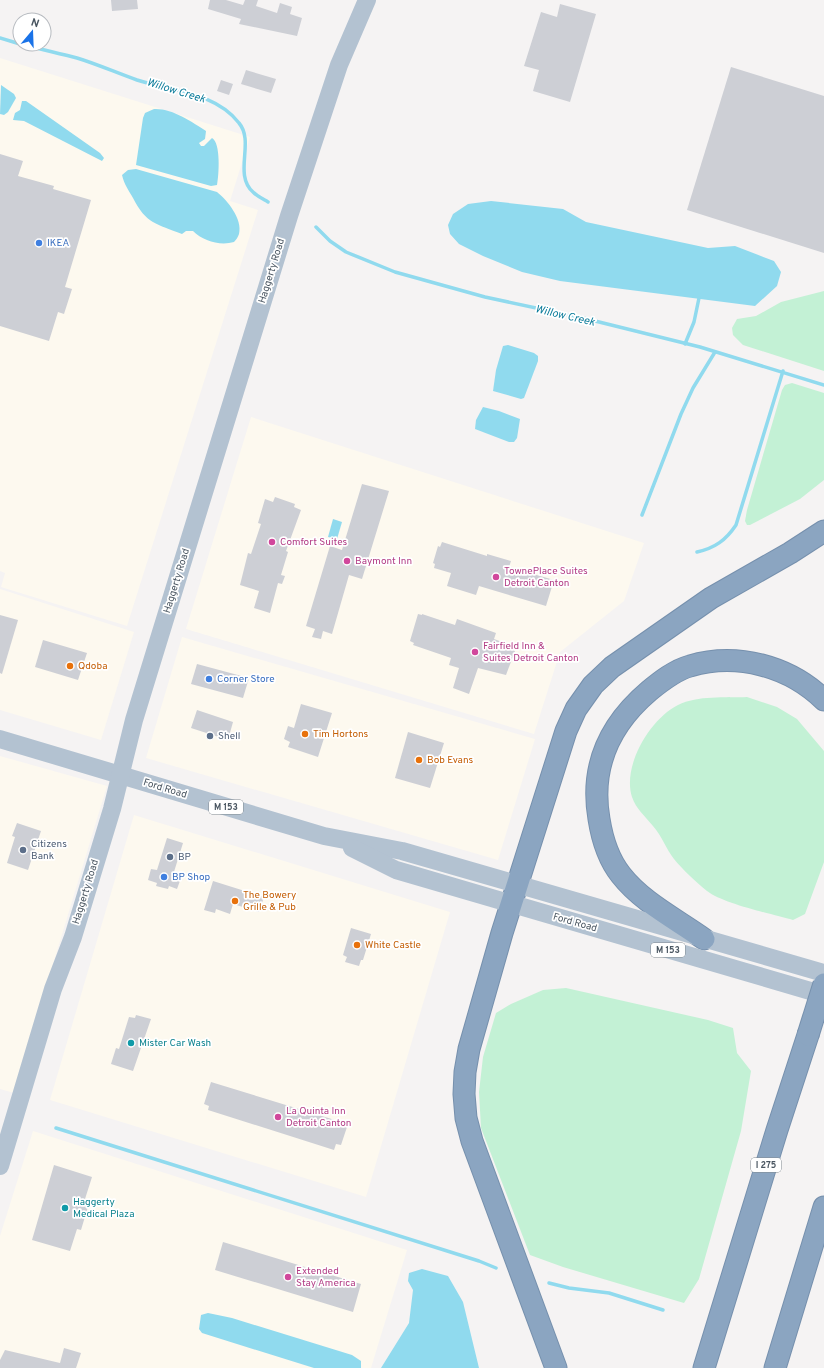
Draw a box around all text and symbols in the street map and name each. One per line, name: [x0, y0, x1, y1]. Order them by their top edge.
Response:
north arrow: [12, 12, 52, 52]
text: N: [29, 16, 41, 31]
water label: Willow Creek: [145, 75, 207, 107]
place label: IKEA: [47, 237, 69, 250]
street label: Haggerty Road: [256, 237, 288, 305]
marker: IKEA: [34, 238, 44, 248]
water label: Willow Creek: [534, 302, 597, 330]
place label: Comfort Suites: [280, 536, 347, 549]
marker: Comfort Suites: [267, 537, 277, 547]
street label: Haggerty Road: [161, 547, 193, 615]
place label: Baymont Inn: [355, 555, 412, 568]
marker: Baymont Inn: [342, 556, 352, 566]
place label: TownePlace Suites Detroit Canton: [504, 565, 588, 590]
marker: TownePlace Suites Detroit Canton: [491, 572, 501, 582]
place label: Fairfield Inn & Suites Detroit Canton: [483, 640, 579, 665]
marker: Fairfield Inn & Suites Detroit Canton: [470, 647, 480, 657]
place label: Qdoba: [78, 660, 107, 673]
marker: Qdoba: [65, 661, 75, 671]
place label: Corner Store: [217, 673, 275, 686]
marker: Corner Store: [204, 674, 214, 684]
place label: Tim Hortons: [313, 728, 369, 741]
marker: Tim Hortons: [300, 729, 310, 739]
place label: Shell: [218, 730, 240, 743]
marker: Shell: [205, 731, 215, 741]
place label: Bob Evans: [427, 754, 474, 767]
marker: Bob Evans: [414, 755, 424, 765]
street label: Ford Road: [142, 776, 188, 802]
road number: M 153: [209, 800, 243, 814]
place label: Citizens Bank: [31, 838, 67, 863]
marker: Citizens Bank: [18, 845, 28, 855]
place label: BP: [178, 851, 191, 864]
marker: BP: [165, 852, 175, 862]
street label: Haggerty Road: [70, 858, 102, 926]
place label: BP Shop: [172, 871, 210, 884]
marker: BP Shop: [159, 872, 169, 882]
place label: The Bowery Grille & Pub: [243, 889, 296, 914]
marker: The Bowery Grille & Pub: [230, 896, 240, 906]
street label: Ford Road: [552, 911, 598, 935]
place label: White Castle: [365, 939, 421, 952]
marker: White Castle: [352, 940, 362, 950]
road number: M 153: [651, 943, 685, 957]
place label: Mister Car Wash: [139, 1037, 211, 1050]
marker: Mister Car Wash: [126, 1038, 136, 1048]
place label: La Quinta Inn Detroit Canton: [286, 1105, 351, 1130]
marker: La Quinta Inn Detroit Canton: [273, 1112, 283, 1122]
road number: I 275: [751, 1158, 781, 1172]
place label: Haggerty Medical Plaza: [73, 1196, 134, 1221]
marker: Haggerty Medical Plaza: [60, 1203, 70, 1213]
place label: Extended Stay America: [296, 1265, 355, 1290]
marker: Extended Stay America: [283, 1272, 293, 1282]

